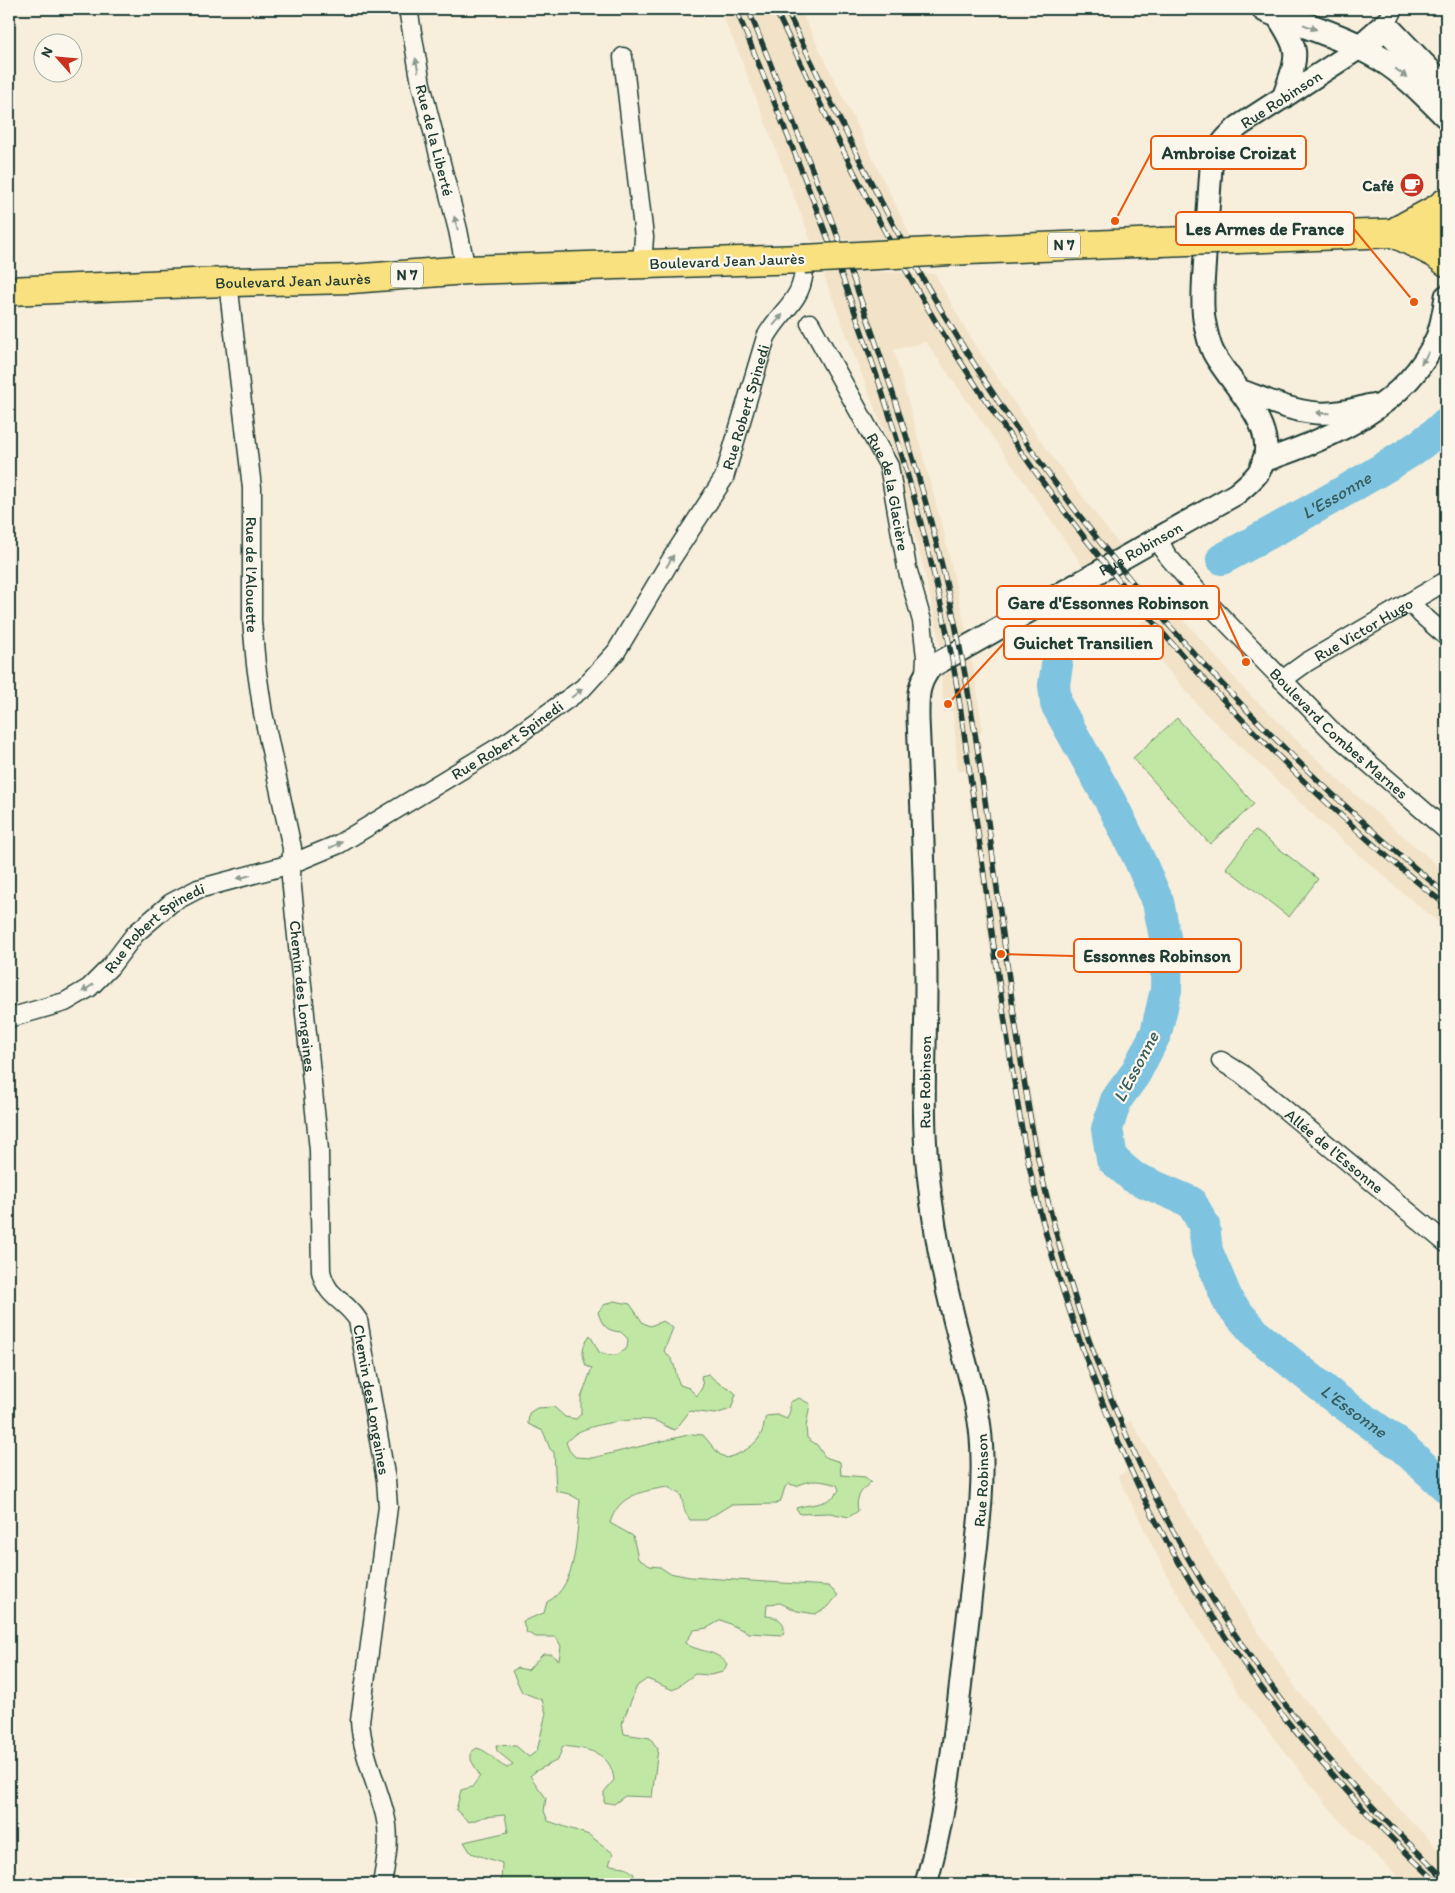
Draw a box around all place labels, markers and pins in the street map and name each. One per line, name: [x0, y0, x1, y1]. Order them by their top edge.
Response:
callout: Ambroise Croizat: [1151, 136, 1306, 169]
cafe icon: Café: [1399, 172, 1425, 198]
place label: Café: [1362, 176, 1394, 195]
callout: Les Armes de France: [1176, 212, 1354, 245]
callout: Gare d'Essonnes Robinson: [997, 586, 1219, 619]
callout: Guichet Transilien: [1004, 626, 1163, 659]
callout: Essonnes Robinson: [1074, 939, 1241, 972]

